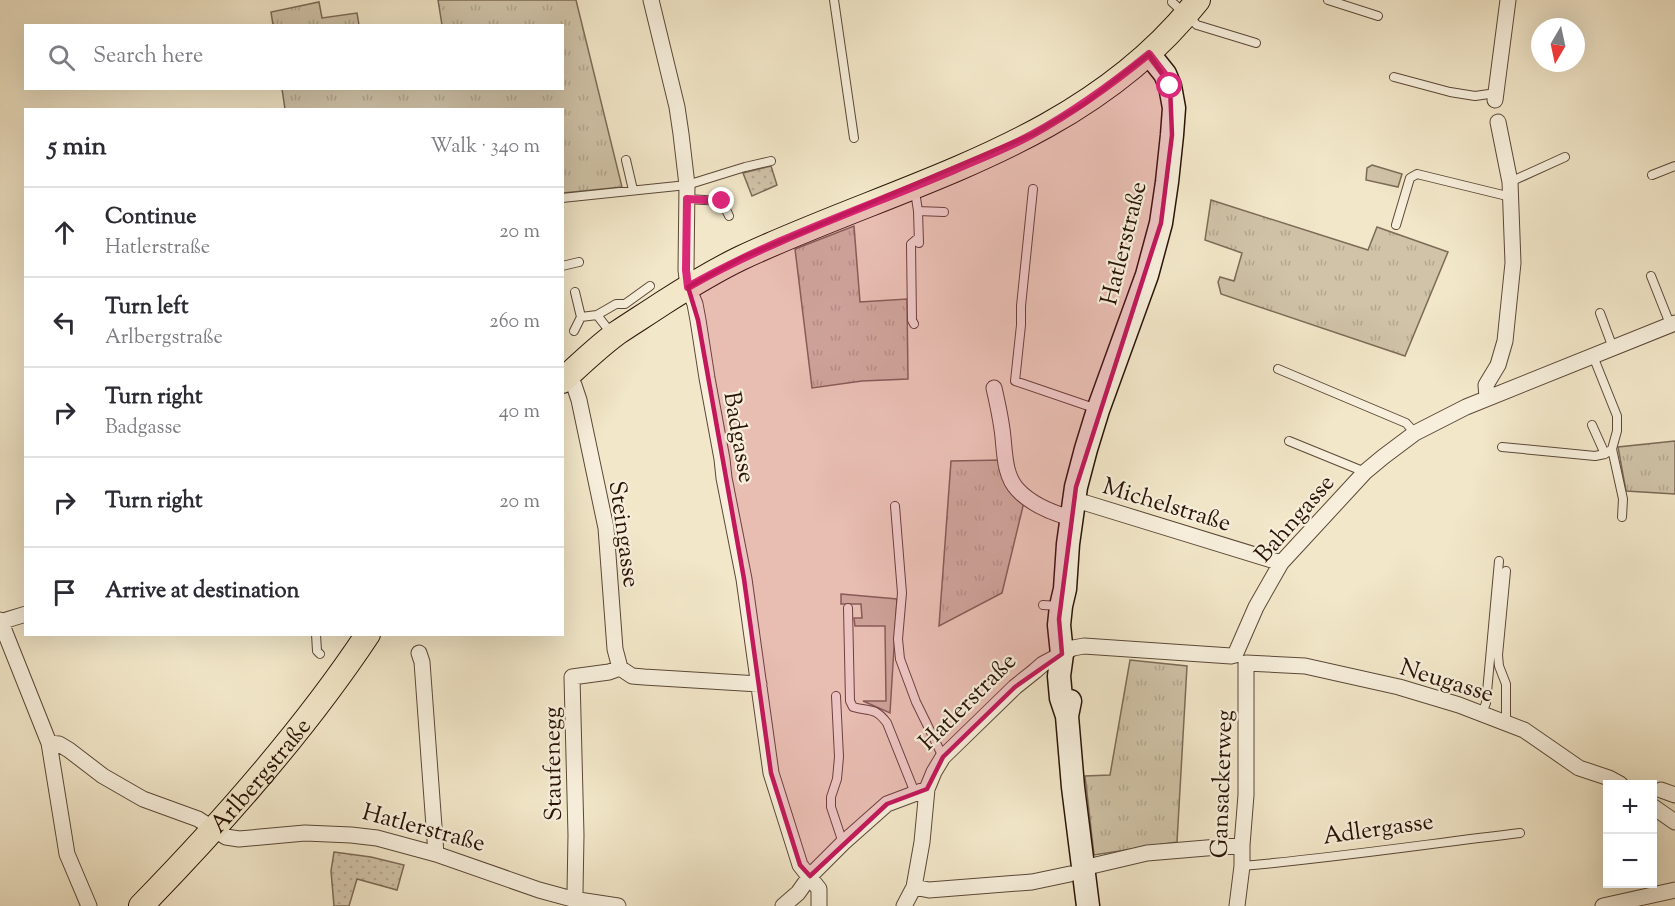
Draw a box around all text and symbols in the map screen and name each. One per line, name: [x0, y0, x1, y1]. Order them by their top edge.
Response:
north arrow: [1531, 18, 1585, 72]
search box: [24, 24, 564, 90]
icon: search: [45, 41, 78, 74]
text: Search here: [93, 41, 203, 73]
route start: [1156, 72, 1182, 98]
text: 5 min: [48, 129, 107, 166]
text: Walk · 340 m: [430, 133, 540, 162]
street label: Hatlerstraße: [1093, 178, 1157, 309]
route end: [708, 187, 734, 213]
text: Continue: [105, 202, 196, 234]
icon: ahead: [48, 216, 81, 249]
text: 20 m: [499, 218, 540, 247]
text: Hatlerstraße: [105, 234, 210, 263]
text: Turn left: [105, 292, 188, 324]
icon: left: [48, 306, 81, 339]
text: 260 m: [489, 308, 540, 337]
text: Arlbergstraße: [105, 324, 223, 353]
text: Turn right: [105, 382, 202, 414]
street label: Badgasse: [713, 389, 763, 486]
icon: right: [48, 396, 81, 429]
text: 40 m: [499, 398, 540, 427]
text: Badgasse: [105, 414, 182, 443]
street label: Bahngasse: [1248, 468, 1343, 571]
street label: Michelstraße: [1098, 470, 1235, 542]
street label: Steingasse: [599, 479, 647, 590]
icon: right: [48, 486, 81, 519]
text: Turn right: [105, 486, 202, 518]
text: 20 m: [499, 488, 540, 517]
icon: arrive: [48, 576, 81, 609]
text: Arrive at destination: [105, 576, 300, 608]
street label: Hatlerstraße: [912, 646, 1025, 759]
street label: Neugasse: [1395, 652, 1498, 712]
street label: Staufenegg: [536, 706, 572, 821]
street label: Gansackerweg: [1203, 709, 1243, 859]
street label: Arlbergstraße: [203, 711, 320, 841]
map controls: [1603, 780, 1657, 888]
button: +: [1603, 780, 1657, 834]
street label: Hatlerstraße: [358, 796, 489, 862]
street label: Adlergasse: [1321, 805, 1436, 855]
button: −: [1603, 834, 1657, 888]

